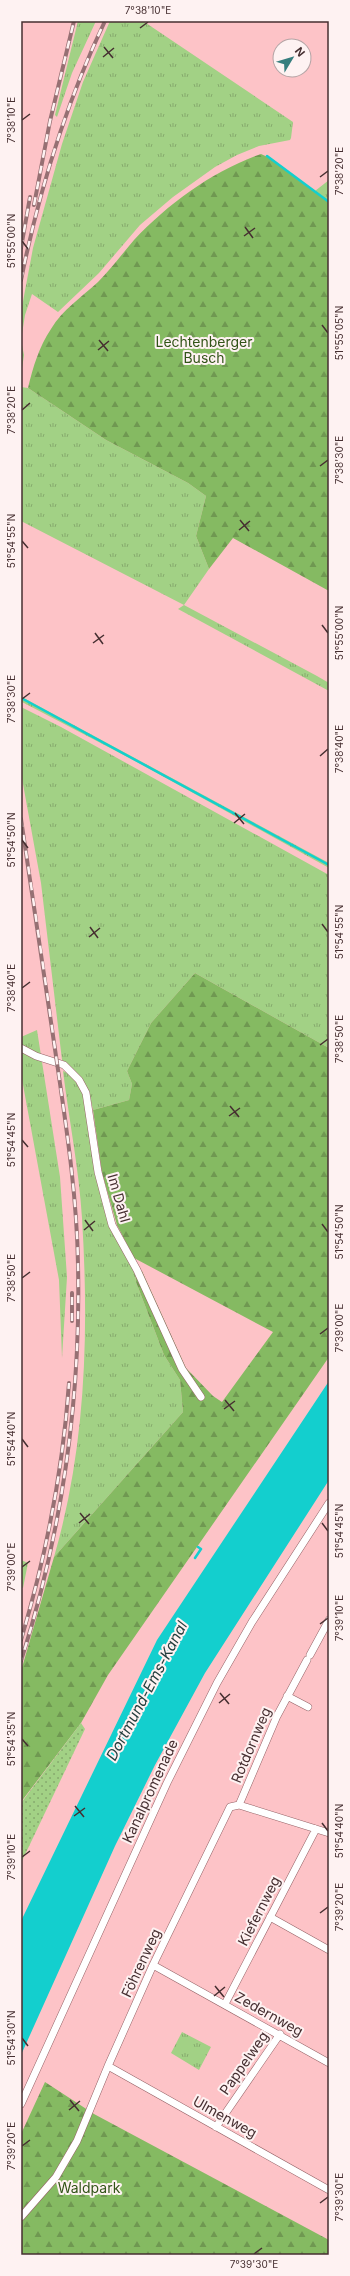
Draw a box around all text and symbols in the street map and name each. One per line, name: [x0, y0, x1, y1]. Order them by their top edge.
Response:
text: 7°38'10"E: [125, 4, 171, 16]
north arrow: [272, 38, 312, 78]
text: N: [292, 44, 308, 59]
text: 7°38'10"E: [5, 97, 17, 143]
text: 7°38'20"E: [333, 147, 345, 195]
text: 51°55'00"N: [5, 214, 17, 268]
text: 51°55'05"N: [333, 306, 345, 360]
park label: Lechtenberger Busch: [155, 333, 253, 366]
text: 7°38'20"E: [5, 386, 17, 434]
text: 7°38'30"E: [333, 436, 345, 484]
text: 51°54'55"N: [5, 514, 17, 568]
text: 51°55'00"N: [333, 606, 345, 660]
text: 7°38'30"E: [5, 675, 17, 723]
text: 7°38'40"E: [333, 725, 345, 773]
text: 51°54'50"N: [5, 813, 17, 867]
text: 51°54'55"N: [333, 905, 345, 959]
text: 7°38'40"E: [5, 964, 17, 1012]
text: 7°38'50"E: [333, 1015, 345, 1063]
text: 51°54'45"N: [5, 1113, 17, 1167]
street label: Im Dahl: [104, 1172, 134, 1224]
text: 51°54'50"N: [333, 1205, 345, 1259]
text: 7°38'50"E: [5, 1254, 17, 1302]
text: 7°39'00"E: [333, 1304, 345, 1352]
text: 51°54'40"N: [5, 1412, 17, 1466]
text: 51°54'45"N: [333, 1504, 345, 1558]
text: 7°39'00"E: [5, 1543, 17, 1591]
text: 7°39'10"E: [333, 1595, 345, 1641]
water label: Dortmund-Ems-Kanal: [102, 1618, 192, 1764]
street label: Rotdornweg: [227, 1705, 274, 1785]
text: 51°54'35"N: [5, 1712, 17, 1766]
street label: Kanalpromenade: [118, 1736, 181, 1845]
text: 51°54'40"N: [333, 1804, 345, 1858]
text: 7°39'10"E: [5, 1834, 17, 1880]
street label: Kiefernweg: [234, 1873, 283, 1948]
text: 7°39'20"E: [333, 1883, 345, 1931]
street label: Föhrenweg: [117, 1926, 164, 2000]
street label: Zedernweg: [232, 1988, 306, 2039]
text: 51°54'30"N: [5, 2011, 17, 2065]
street label: Pappelweg: [216, 2028, 272, 2098]
street label: Ulmenweg: [190, 2092, 260, 2141]
text: 7°39'20"E: [5, 2122, 17, 2170]
text: 7°39'30"E: [333, 2173, 345, 2221]
park label: Waldpark: [58, 2179, 121, 2196]
text: 7°39'30"E: [230, 2258, 278, 2270]

